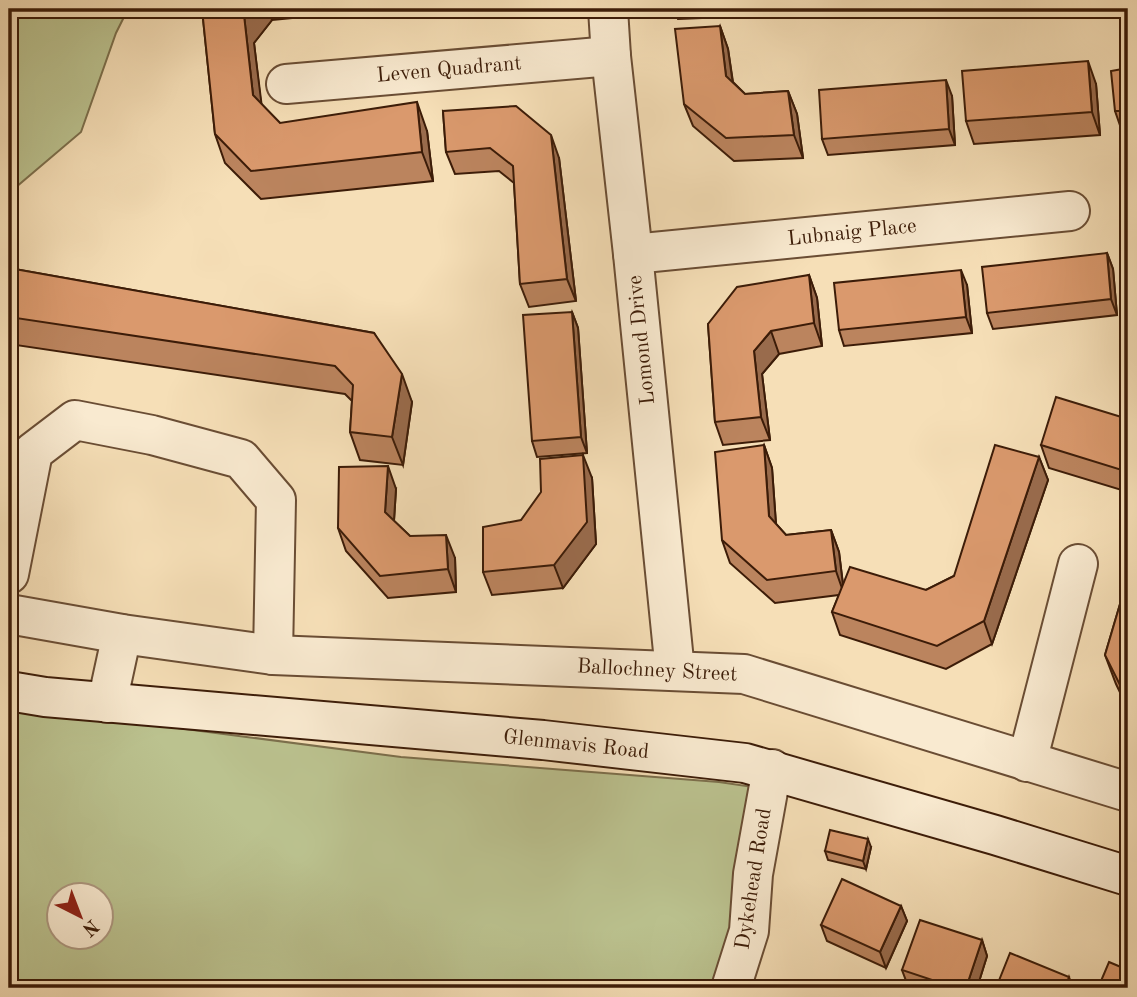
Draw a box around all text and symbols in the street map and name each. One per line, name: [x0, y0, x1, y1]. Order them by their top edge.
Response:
street label: Leven Quadrant: [376, 53, 522, 87]
street label: Lubnaig Place: [786, 216, 918, 250]
street label: Lomond Drive: [625, 274, 659, 406]
street label: Ballochney Street: [576, 656, 738, 686]
street label: Glenmavis Road: [502, 727, 650, 763]
street label: Dykehead Road: [732, 807, 776, 951]
north arrow: [46, 881, 116, 951]
text: N: [78, 915, 101, 939]

